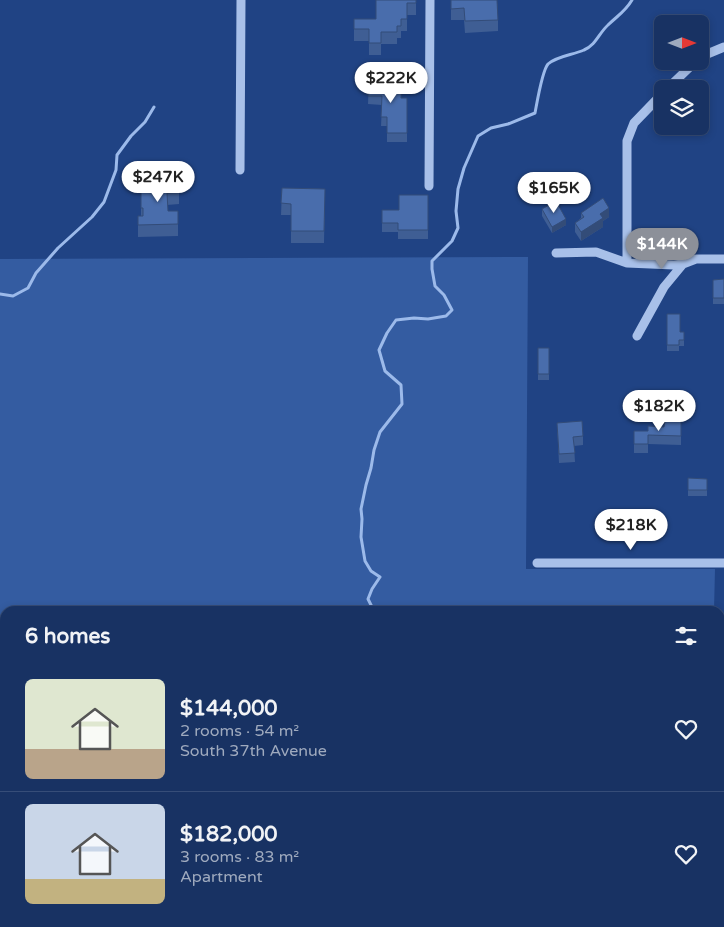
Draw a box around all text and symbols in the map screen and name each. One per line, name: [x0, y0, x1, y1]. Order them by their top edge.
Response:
north arrow: [654, 15, 709, 70]
map controls: [654, 15, 709, 135]
pin: $222K: [356, 62, 426, 104]
text: $222K: [366, 68, 416, 88]
button: layers: [654, 80, 709, 135]
pin: $247K: [123, 160, 193, 203]
text: $247K: [133, 167, 183, 187]
pin: $165K: [519, 172, 589, 214]
text: $165K: [529, 178, 579, 198]
pin: $144K: [627, 228, 697, 270]
text: $144K: [637, 234, 687, 254]
pin: $182K: [624, 390, 694, 432]
text: $182K: [634, 396, 684, 416]
pin: $218K: [596, 508, 666, 551]
text: $218K: [606, 515, 656, 535]
icon: filters: [672, 622, 700, 650]
text: 6 homes: [25, 624, 110, 649]
text: $144,000: [180, 696, 278, 721]
icon: home: [65, 699, 125, 759]
icon: heart: [672, 715, 700, 743]
text: 2 rooms · 54 m²: [180, 721, 299, 741]
text: South 37th Avenue: [180, 741, 327, 761]
text: $182,000: [180, 822, 278, 847]
icon: home: [65, 824, 125, 884]
icon: heart: [672, 840, 700, 868]
text: 3 rooms · 83 m²: [180, 847, 299, 867]
text: Apartment: [180, 867, 263, 887]

